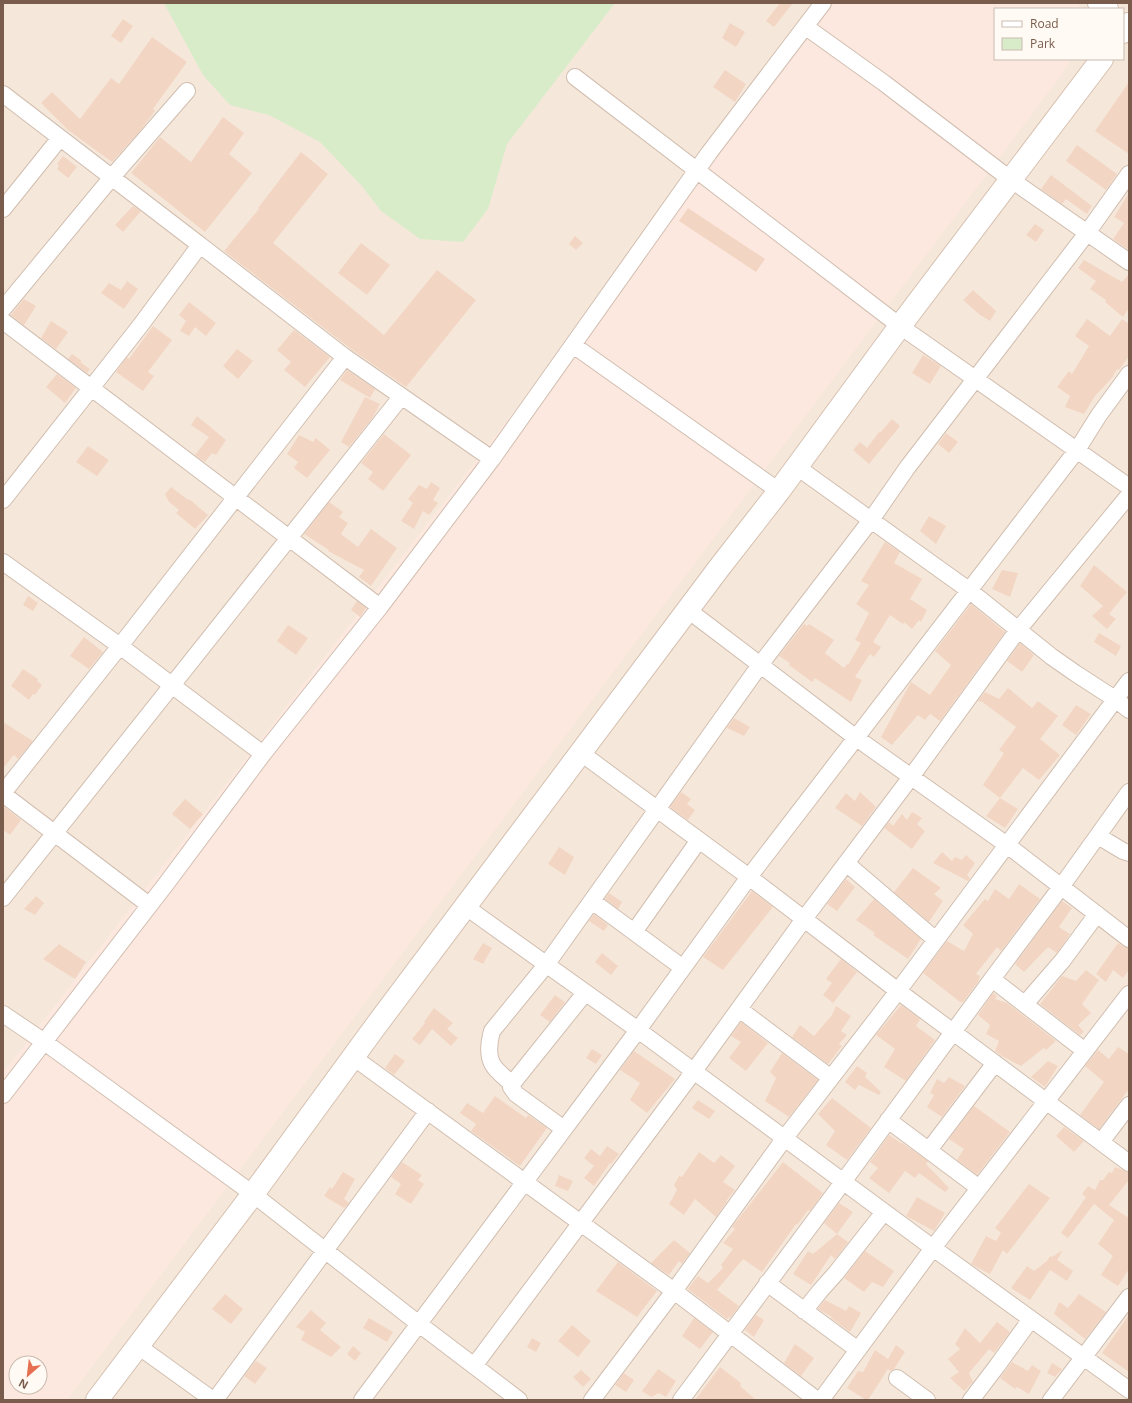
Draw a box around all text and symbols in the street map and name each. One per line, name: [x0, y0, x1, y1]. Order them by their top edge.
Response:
legend: [994, 8, 1124, 60]
text: Road: [1030, 15, 1059, 32]
text: Park: [1030, 35, 1056, 52]
north arrow: [8, 1355, 48, 1395]
text: N: [16, 1376, 31, 1393]

